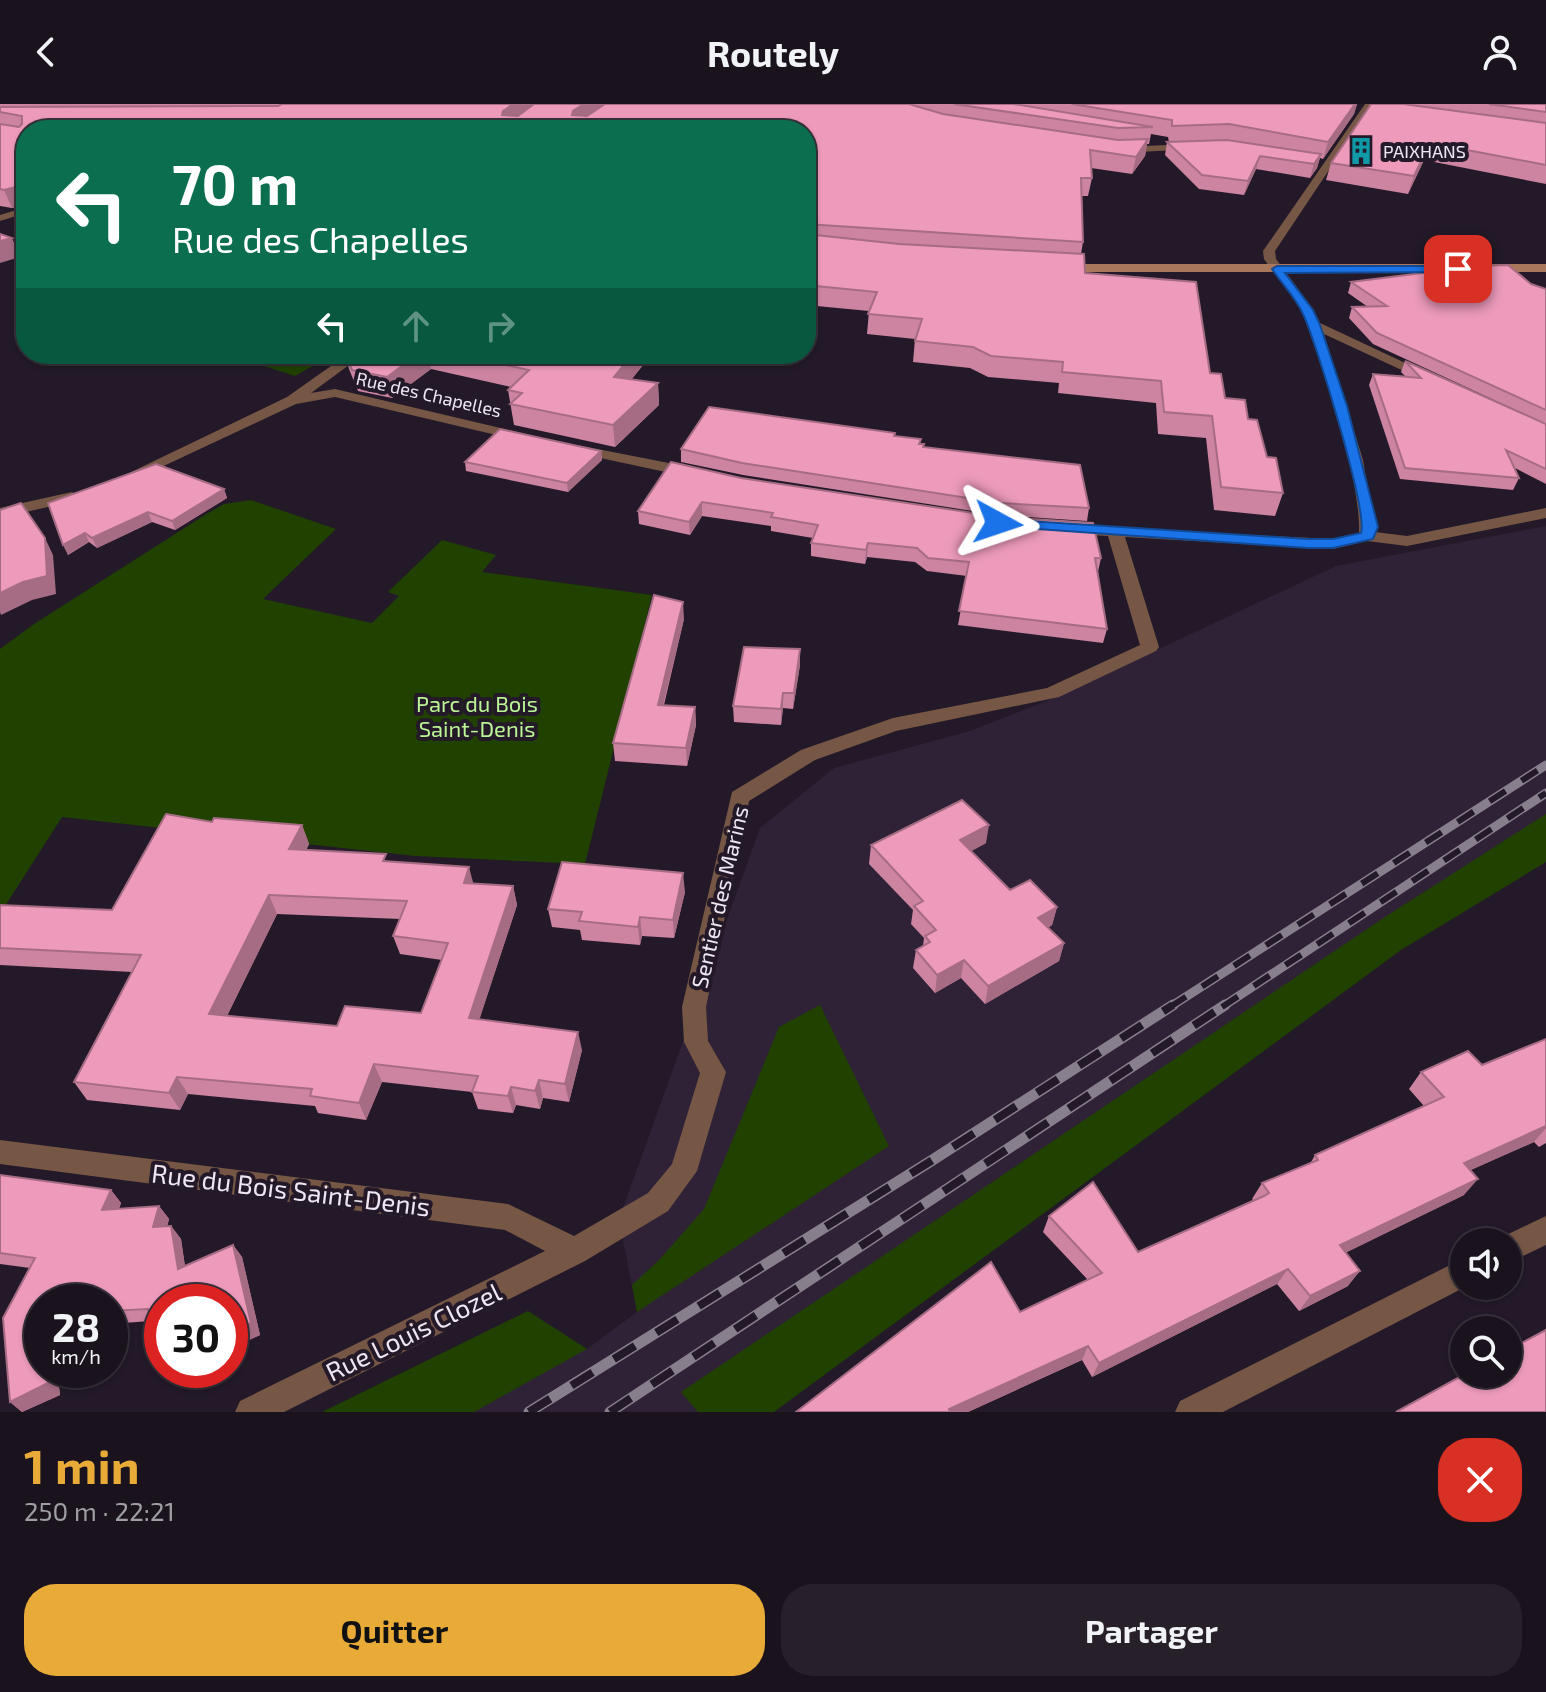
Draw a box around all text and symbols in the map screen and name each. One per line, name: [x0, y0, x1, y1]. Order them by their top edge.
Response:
icon: back: [24, 30, 68, 74]
icon: person: [1478, 30, 1522, 74]
text: Routely: [707, 31, 839, 74]
building icon: PAIXHANS: [1346, 136, 1376, 166]
place label: PAIXHANS: [1383, 140, 1466, 162]
text: 70 m: [172, 149, 298, 216]
icon: left: [40, 152, 144, 256]
text: Rue des Chapelles: [172, 217, 469, 260]
pin: [1424, 235, 1492, 303]
icon: arrive: [1436, 247, 1480, 291]
icon: left: [310, 304, 354, 348]
icon: ahead: [394, 304, 438, 348]
icon: right: [478, 304, 522, 348]
street label: Rue des Chapelles: [354, 367, 504, 421]
position arrow: [956, 481, 1040, 565]
park label: Parc du Bois Saint-Denis: [416, 690, 538, 741]
street label: Sentier des Marins: [685, 803, 753, 991]
street label: Rue du Bois Saint-Denis: [150, 1157, 432, 1221]
map controls: [1450, 1228, 1522, 1388]
button: sound: [1450, 1228, 1522, 1300]
street label: Rue Louis Clozel: [320, 1275, 506, 1387]
speed limit sign: 30: [144, 1284, 248, 1388]
text: 28: [52, 1302, 100, 1350]
button: search: [1450, 1316, 1522, 1388]
text: km/h: [51, 1344, 101, 1368]
text: 1 min: [24, 1436, 140, 1494]
button: close: [1438, 1438, 1522, 1522]
text: 250 m · 22:21: [24, 1495, 175, 1526]
button: Quitter: [24, 1584, 765, 1676]
button: Partager: [781, 1584, 1522, 1676]

